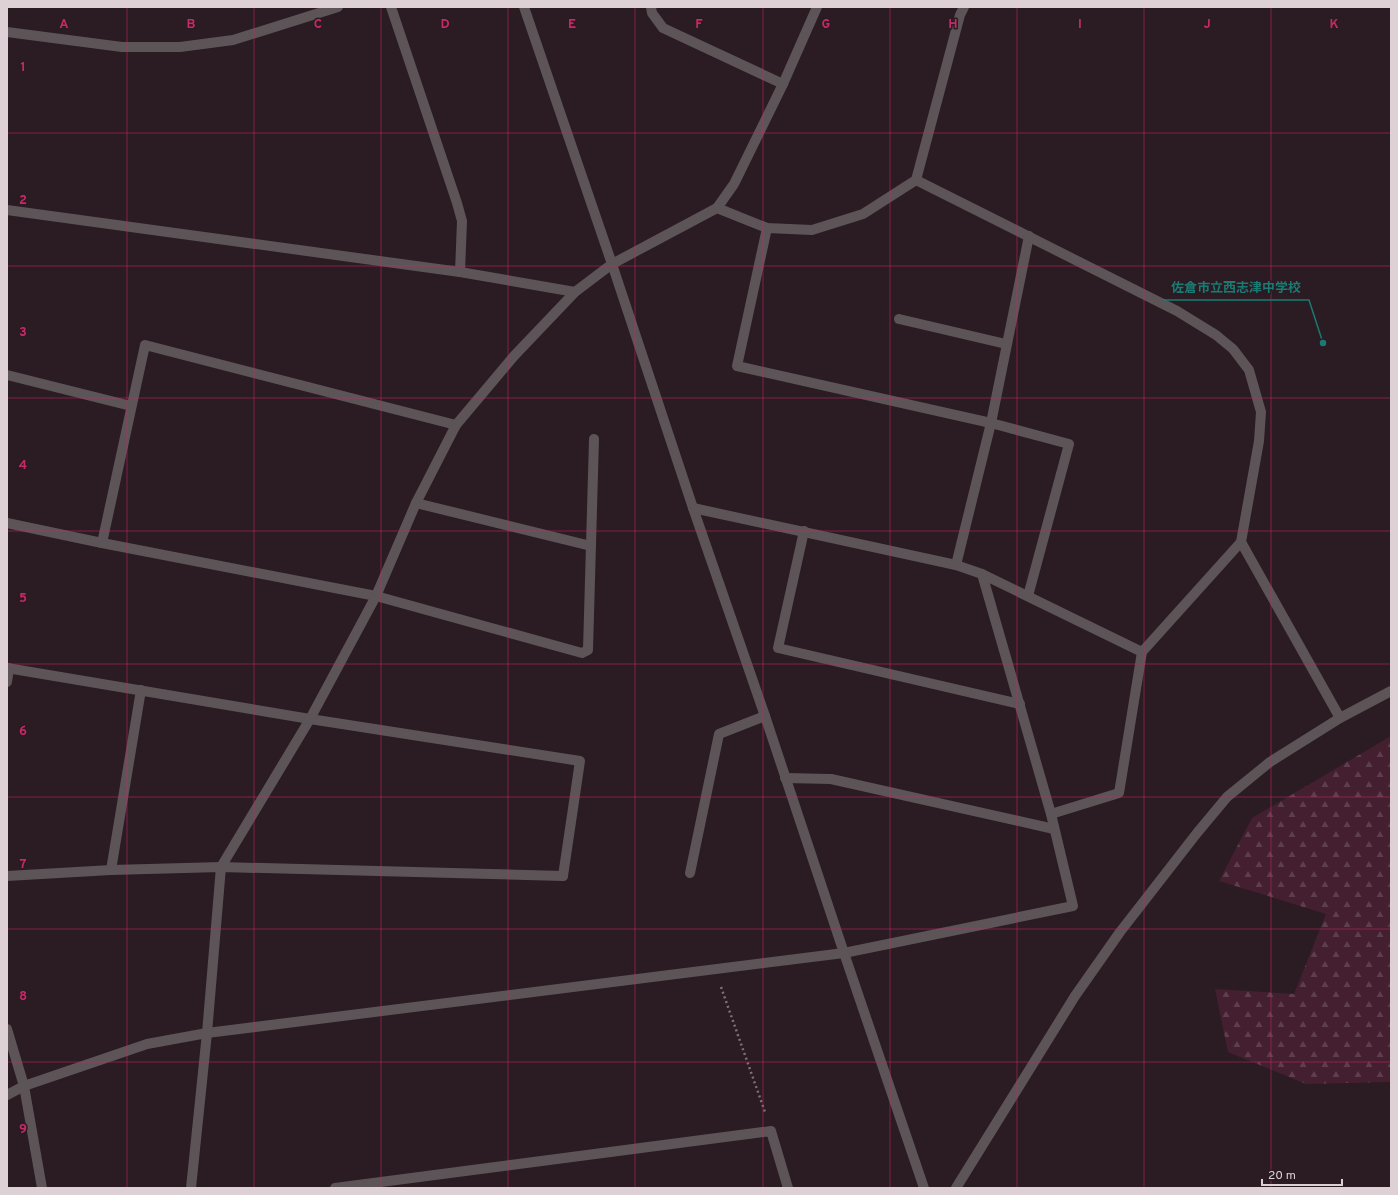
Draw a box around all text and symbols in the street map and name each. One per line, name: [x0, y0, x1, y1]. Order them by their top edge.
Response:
text: A: [59, 17, 69, 33]
text: B: [187, 17, 196, 33]
text: C: [314, 17, 322, 33]
text: D: [440, 17, 450, 33]
text: E: [568, 17, 576, 33]
text: F: [695, 17, 703, 33]
text: G: [822, 17, 831, 33]
text: H: [948, 17, 958, 33]
text: I: [1078, 17, 1082, 33]
text: J: [1203, 17, 1211, 33]
text: K: [1329, 17, 1339, 33]
text: 1: [20, 60, 26, 76]
text: 2: [19, 193, 27, 209]
callout: 佐倉市立西志津中学校: [1163, 275, 1309, 300]
text: 佐倉市立西志津中学校: [1171, 280, 1301, 297]
text: 3: [19, 325, 27, 341]
text: 4: [19, 458, 27, 474]
text: 5: [19, 591, 27, 607]
text: 6: [19, 724, 27, 740]
text: 7: [20, 857, 27, 873]
text: 8: [19, 989, 27, 1005]
text: 9: [19, 1122, 27, 1138]
scale bar: [1262, 1161, 1342, 1187]
text: 20 m: [1268, 1168, 1296, 1184]

